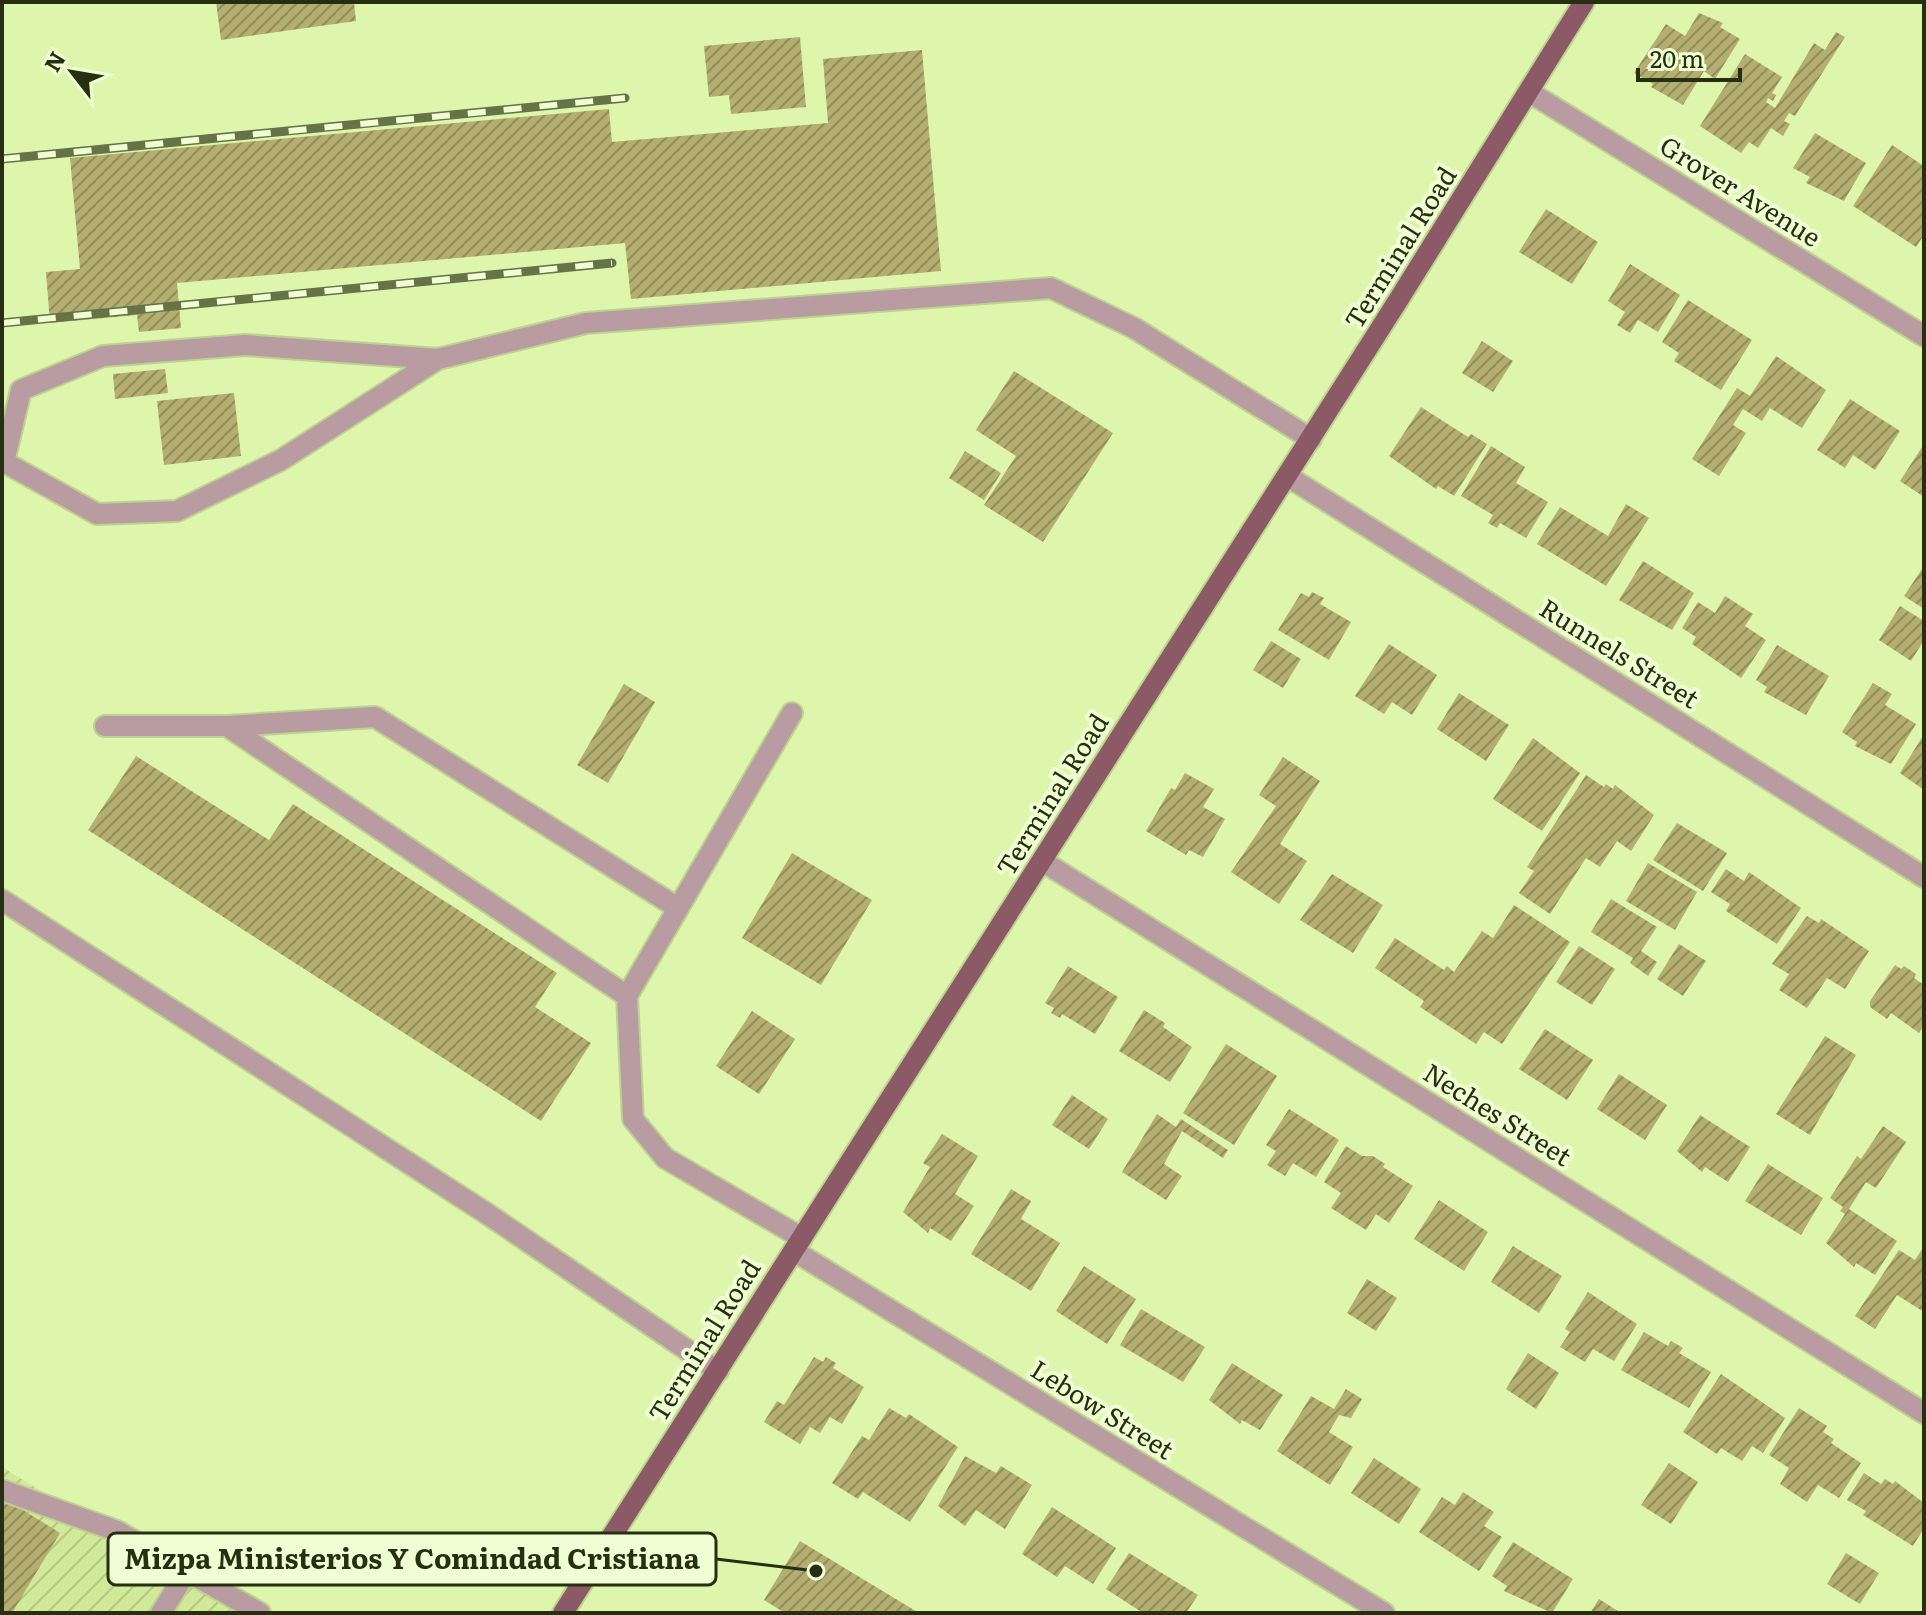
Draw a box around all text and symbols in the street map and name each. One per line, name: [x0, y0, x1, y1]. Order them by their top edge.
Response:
north arrow: [32, 32, 112, 112]
scale bar: [1638, 32, 1740, 82]
text: 20 m: [1650, 40, 1704, 75]
text: N: [35, 45, 72, 77]
street label: Grover Avenue: [1653, 125, 1829, 255]
street label: Terminal Road: [1333, 158, 1464, 335]
street label: Runnels Street: [1533, 587, 1708, 717]
street label: Terminal Road: [985, 705, 1116, 882]
street label: Neches Street: [1417, 1052, 1580, 1174]
street label: Terminal Road: [637, 1251, 768, 1428]
street label: Lebow Street: [1024, 1348, 1183, 1468]
callout: Mizpa Ministerios Y Comindad Cristiana: [108, 1533, 716, 1585]
text: Mizpa Ministerios Y Comindad Cristiana: [124, 1536, 701, 1578]

